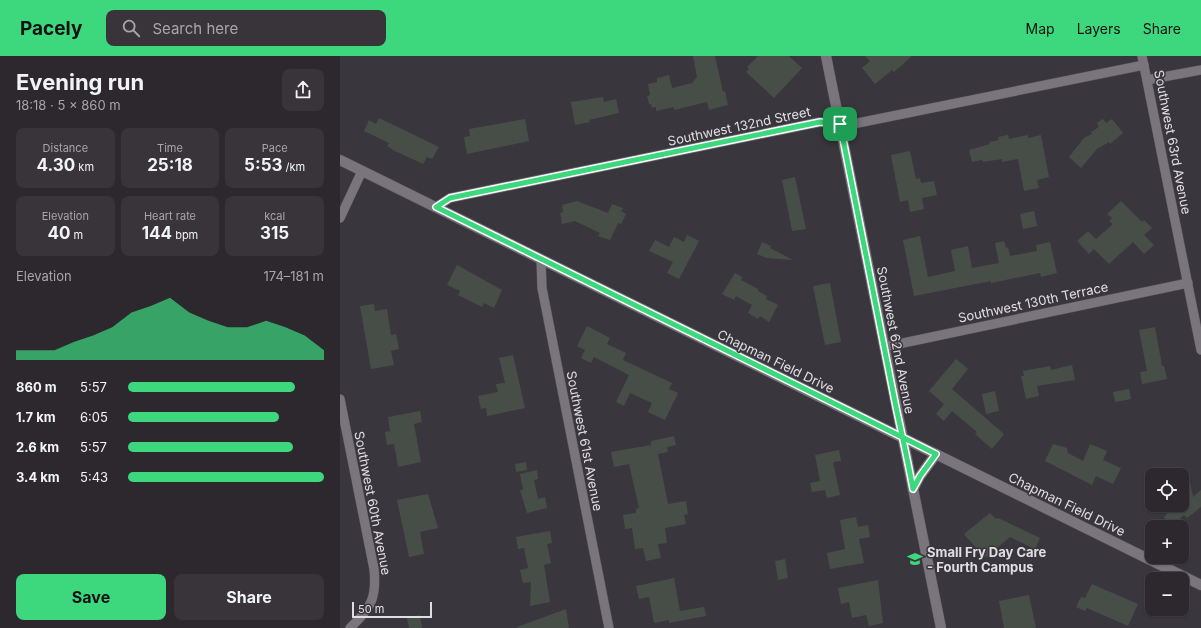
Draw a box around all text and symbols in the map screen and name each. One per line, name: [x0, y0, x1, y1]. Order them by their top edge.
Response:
search box: [106, 10, 386, 46]
text: Pacely: [20, 17, 82, 40]
icon: search: [120, 17, 142, 39]
text: Search here: [152, 19, 238, 38]
text: Map: [1026, 20, 1055, 37]
text: Layers: [1077, 20, 1121, 37]
text: Share: [1143, 20, 1181, 37]
text: Evening run: [16, 69, 144, 95]
button: share: [282, 69, 324, 111]
street label: Southwest 63rd Avenue: [1151, 69, 1195, 215]
text: 18:18 · 5 × 860 m: [16, 97, 121, 113]
street label: Southwest 132nd Street: [666, 103, 812, 149]
pin: [823, 107, 857, 141]
icon: arrive: [829, 113, 851, 135]
text: Distance: [43, 141, 88, 155]
text: Time: [157, 141, 183, 155]
text: Pace: [262, 141, 288, 155]
text: 4.30: [37, 155, 75, 175]
text: 25:18: [147, 155, 193, 175]
text: 5:53: [244, 155, 282, 175]
text: km: [75, 160, 94, 174]
text: /km: [282, 160, 305, 174]
text: Elevation: [42, 209, 89, 223]
text: Heart rate: [144, 209, 196, 223]
text: kcal: [264, 209, 285, 223]
text: 40: [47, 223, 70, 243]
text: 144: [142, 223, 172, 243]
text: 315: [260, 223, 289, 243]
text: m: [70, 228, 83, 242]
text: bpm: [172, 228, 198, 242]
street label: Southwest 62nd Avenue: [874, 265, 918, 415]
text: Elevation: [16, 268, 72, 284]
text: 174–181 m: [264, 268, 324, 284]
street label: Southwest 130th Terrace: [956, 278, 1110, 326]
street label: Chapman Field Drive: [715, 326, 837, 396]
street label: Southwest 61st Avenue: [564, 370, 606, 512]
text: 860 m: [16, 379, 57, 395]
text: 5:57: [80, 379, 107, 395]
text: 1.7 km: [16, 409, 56, 425]
text: 6:05: [80, 409, 108, 425]
street label: Southwest 60th Avenue: [351, 430, 395, 576]
text: 2.6 km: [16, 439, 59, 455]
text: 5:57: [80, 439, 107, 455]
map controls: [1145, 468, 1189, 616]
button: locate: [1145, 468, 1189, 512]
text: 3.4 km: [16, 469, 60, 485]
text: 5:43: [80, 469, 108, 485]
street label: Chapman Field Drive: [1006, 469, 1128, 539]
button: +: [1145, 520, 1189, 564]
place label: Small Fry Day Care - Fourth Campus: [927, 544, 1047, 575]
school or university icon: Small Fry Day Care - Fourth Campus: [906, 550, 924, 568]
button: −: [1145, 572, 1189, 616]
button: Save: [16, 574, 166, 620]
button: Share: [174, 574, 324, 620]
scale bar: [352, 600, 432, 619]
text: 50 m: [358, 602, 384, 616]

